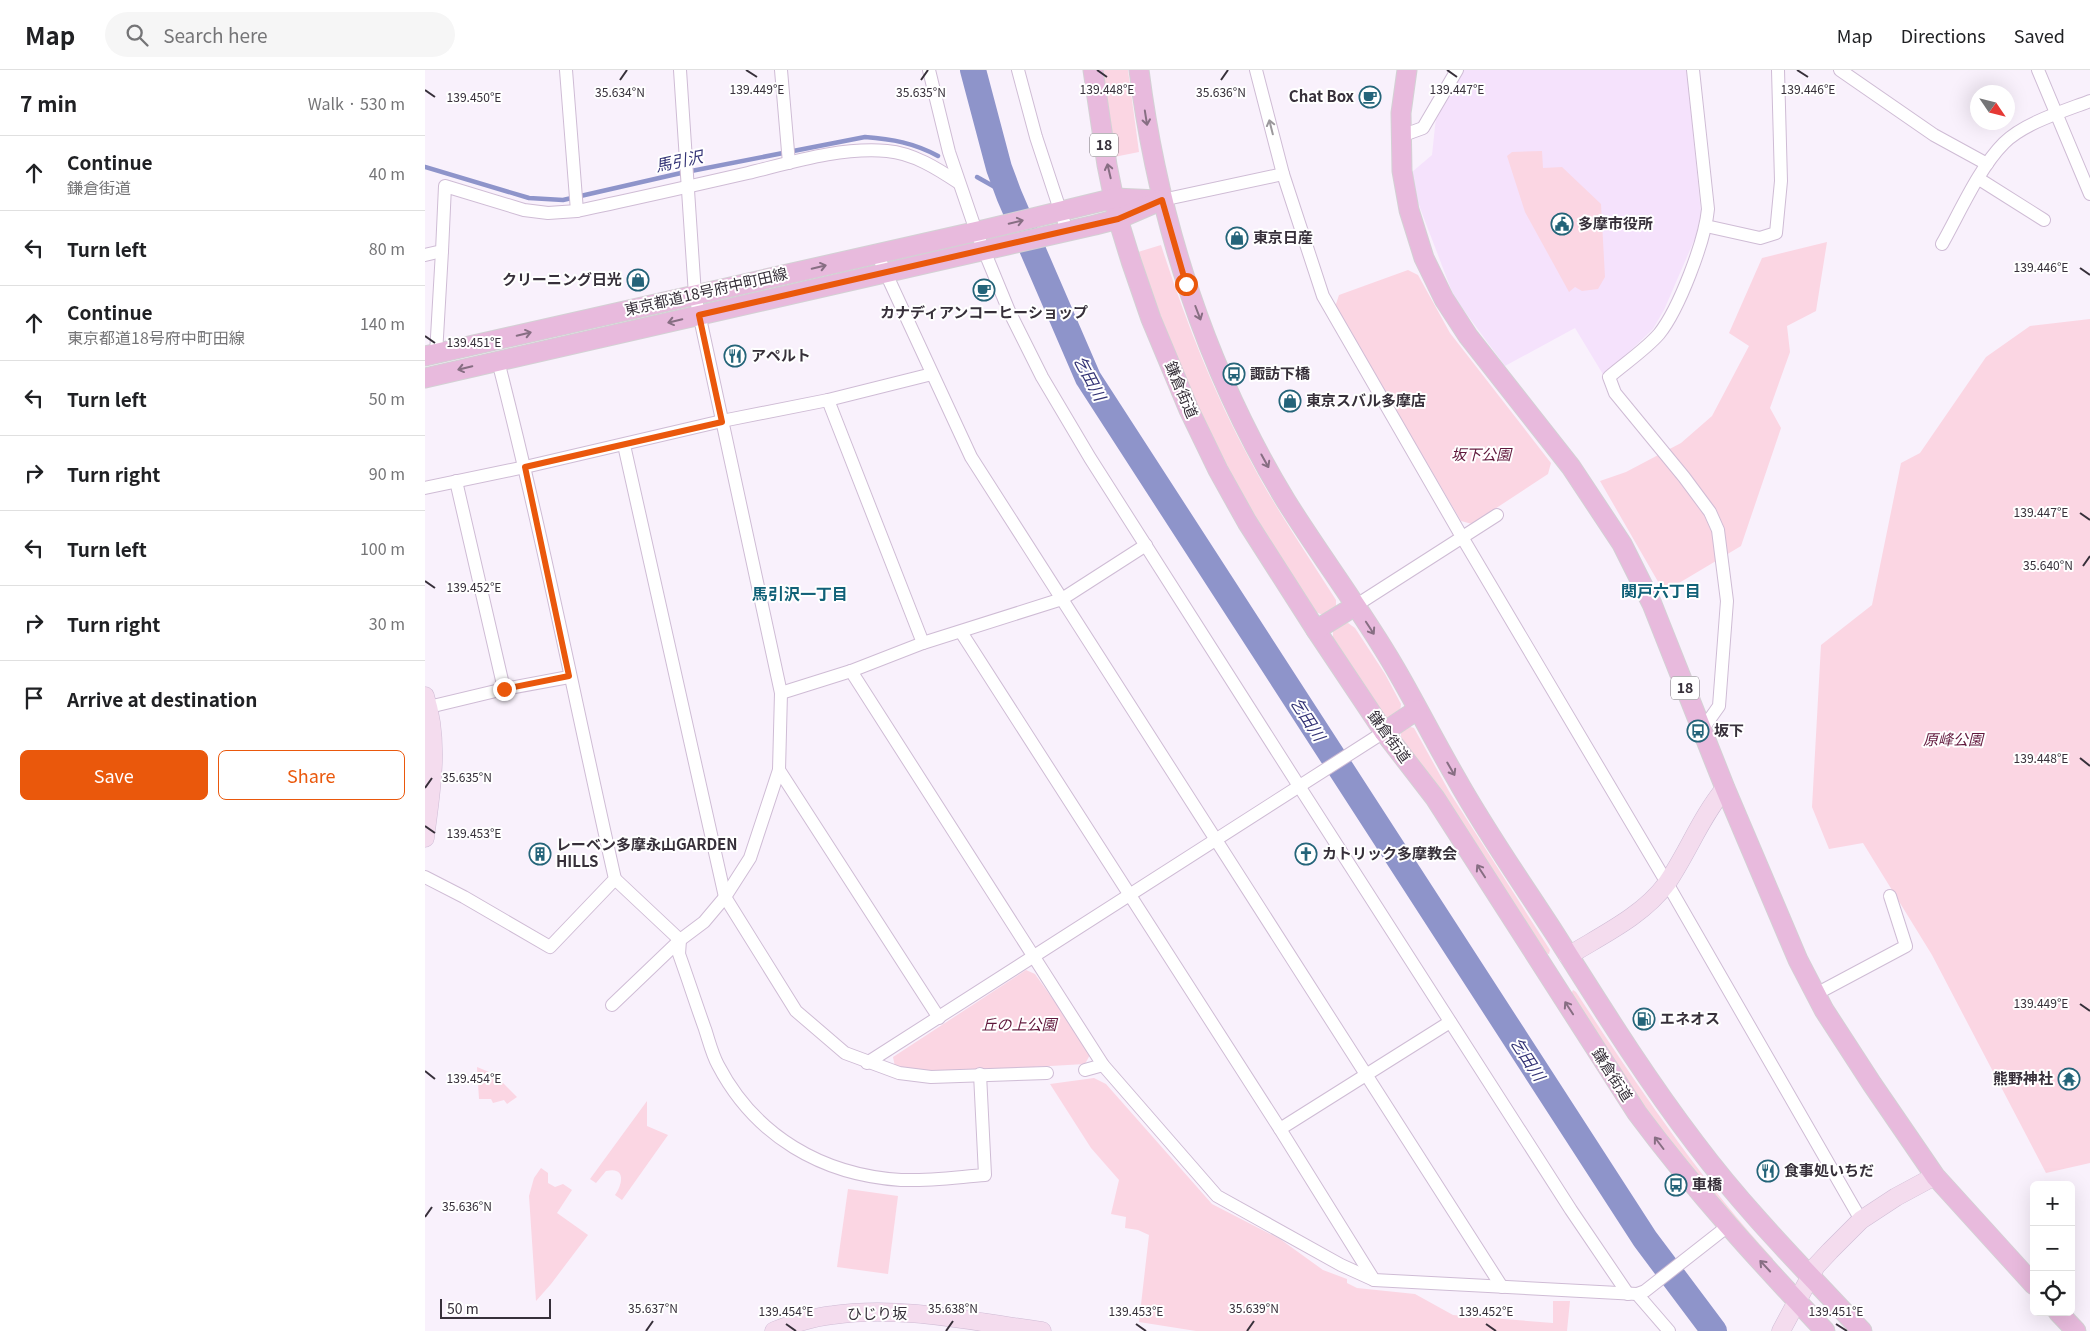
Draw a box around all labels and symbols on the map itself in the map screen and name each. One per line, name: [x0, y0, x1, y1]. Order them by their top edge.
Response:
text: 139.449°E: [730, 80, 784, 97]
text: 139.448°E: [1080, 80, 1134, 97]
text: 139.447°E: [1430, 80, 1484, 97]
text: 139.446°E: [1781, 80, 1835, 97]
text: 35.634°N: [595, 83, 645, 100]
text: 35.635°N: [896, 83, 946, 100]
text: 35.636°N: [1196, 83, 1246, 100]
place label: Chat Box: [1289, 85, 1355, 106]
cafe icon: Chat Box: [1358, 85, 1382, 109]
north arrow: [1970, 85, 2015, 130]
text: 139.450°E: [447, 88, 501, 105]
one-way arrow: [1141, 110, 1151, 126]
one-way arrow: [1266, 119, 1275, 135]
road number: 18: [1090, 134, 1118, 156]
water label: 馬引沢: [653, 143, 707, 177]
one-way arrow: [1104, 164, 1113, 180]
public building icon: 多摩市役所: [1550, 212, 1574, 236]
place label: 多摩市役所: [1578, 212, 1653, 233]
one-way arrow: [1007, 217, 1023, 226]
shop icon: 東京日産: [1225, 226, 1249, 250]
place label: 東京日産: [1253, 226, 1313, 247]
text: 139.446°E: [2014, 258, 2068, 275]
street label: 東京都道18号府中町田線: [622, 262, 789, 320]
one-way arrow: [810, 262, 826, 271]
place label: クリーニング日光: [502, 268, 622, 289]
shop icon: クリーニング日光: [626, 268, 650, 292]
route start: [1175, 273, 1198, 296]
cafe icon: カナディアンコーヒーショップ: [972, 278, 996, 302]
place label: カナディアンコーヒーショップ: [880, 301, 1088, 322]
one-way arrow: [1194, 305, 1203, 320]
one-way arrow: [667, 317, 683, 326]
one-way arrow: [515, 329, 531, 338]
text: 139.451°E: [447, 333, 501, 350]
restaurant icon: アペルト: [723, 344, 747, 368]
place label: アペルト: [751, 344, 811, 365]
water label: 乞田川: [1069, 351, 1114, 406]
street label: 鎌倉街道: [1161, 358, 1204, 421]
bus stop icon: 諏訪下橋: [1222, 362, 1246, 386]
place label: 諏訪下橋: [1250, 362, 1311, 383]
one-way arrow: [458, 364, 474, 373]
shop icon: 東京スバル多摩店: [1278, 389, 1302, 413]
place label: 東京スバル多摩店: [1306, 389, 1426, 410]
park label: 坂下公園: [1451, 443, 1513, 464]
one-way arrow: [1260, 454, 1270, 468]
text: 139.447°E: [2014, 503, 2068, 520]
text: 35.640°N: [2023, 556, 2073, 573]
text: 139.452°E: [447, 578, 501, 595]
district label: 関戸六丁目: [1621, 578, 1701, 602]
district label: 馬引沢一丁目: [752, 581, 848, 605]
one-way arrow: [1365, 621, 1375, 635]
road number: 18: [1671, 676, 1699, 700]
route end: [493, 678, 516, 701]
water label: 乞田川: [1286, 692, 1333, 747]
street label: 鎌倉街道: [1364, 706, 1416, 767]
bus stop icon: 坂下: [1686, 719, 1710, 743]
place label: 坂下: [1714, 719, 1744, 740]
park label: 原峰公園: [1923, 728, 1985, 749]
text: 139.448°E: [2014, 749, 2068, 766]
one-way arrow: [1446, 762, 1456, 776]
text: 35.635°N: [442, 768, 492, 785]
text: 139.453°E: [447, 824, 501, 841]
place label: レーベン多摩永山GARDEN HILLS: [556, 833, 738, 871]
building icon: レーベン多摩永山GARDEN HILLS: [528, 842, 552, 866]
church icon: カトリック多摩教会: [1294, 842, 1318, 866]
place label: カトリック多摩教会: [1322, 842, 1457, 863]
one-way arrow: [1476, 864, 1486, 878]
text: 139.449°E: [2014, 994, 2068, 1011]
one-way arrow: [1564, 1001, 1574, 1015]
fuel station icon: エネオス: [1632, 1007, 1656, 1031]
place label: エネオス: [1660, 1007, 1720, 1028]
park label: 丘の上公園: [981, 1013, 1058, 1034]
water label: 乞田川: [1506, 1032, 1553, 1087]
street label: 鎌倉街道: [1588, 1043, 1638, 1105]
place label: 熊野神社: [1993, 1067, 2053, 1088]
temple icon: 熊野神社: [2057, 1067, 2081, 1091]
text: 139.454°E: [447, 1069, 501, 1086]
one-way arrow: [1654, 1137, 1665, 1150]
restaurant icon: 食事処いちだ: [1756, 1159, 1780, 1183]
place label: 食事処いちだ: [1784, 1159, 1874, 1180]
bus stop icon: 車橋: [1664, 1173, 1688, 1197]
place label: 車橋: [1692, 1173, 1723, 1194]
text: 35.636°N: [442, 1197, 492, 1214]
one-way arrow: [1759, 1260, 1771, 1272]
scale bar: [440, 1296, 551, 1319]
text: 35.637°N: [628, 1299, 678, 1316]
text: 35.638°N: [928, 1299, 978, 1316]
text: 35.639°N: [1229, 1299, 1279, 1316]
text: 139.454°E: [759, 1302, 813, 1319]
street label: ひじり坂: [847, 1302, 907, 1323]
text: 139.453°E: [1109, 1302, 1163, 1319]
text: 139.452°E: [1459, 1302, 1513, 1319]
text: 139.451°E: [1809, 1302, 1863, 1319]

